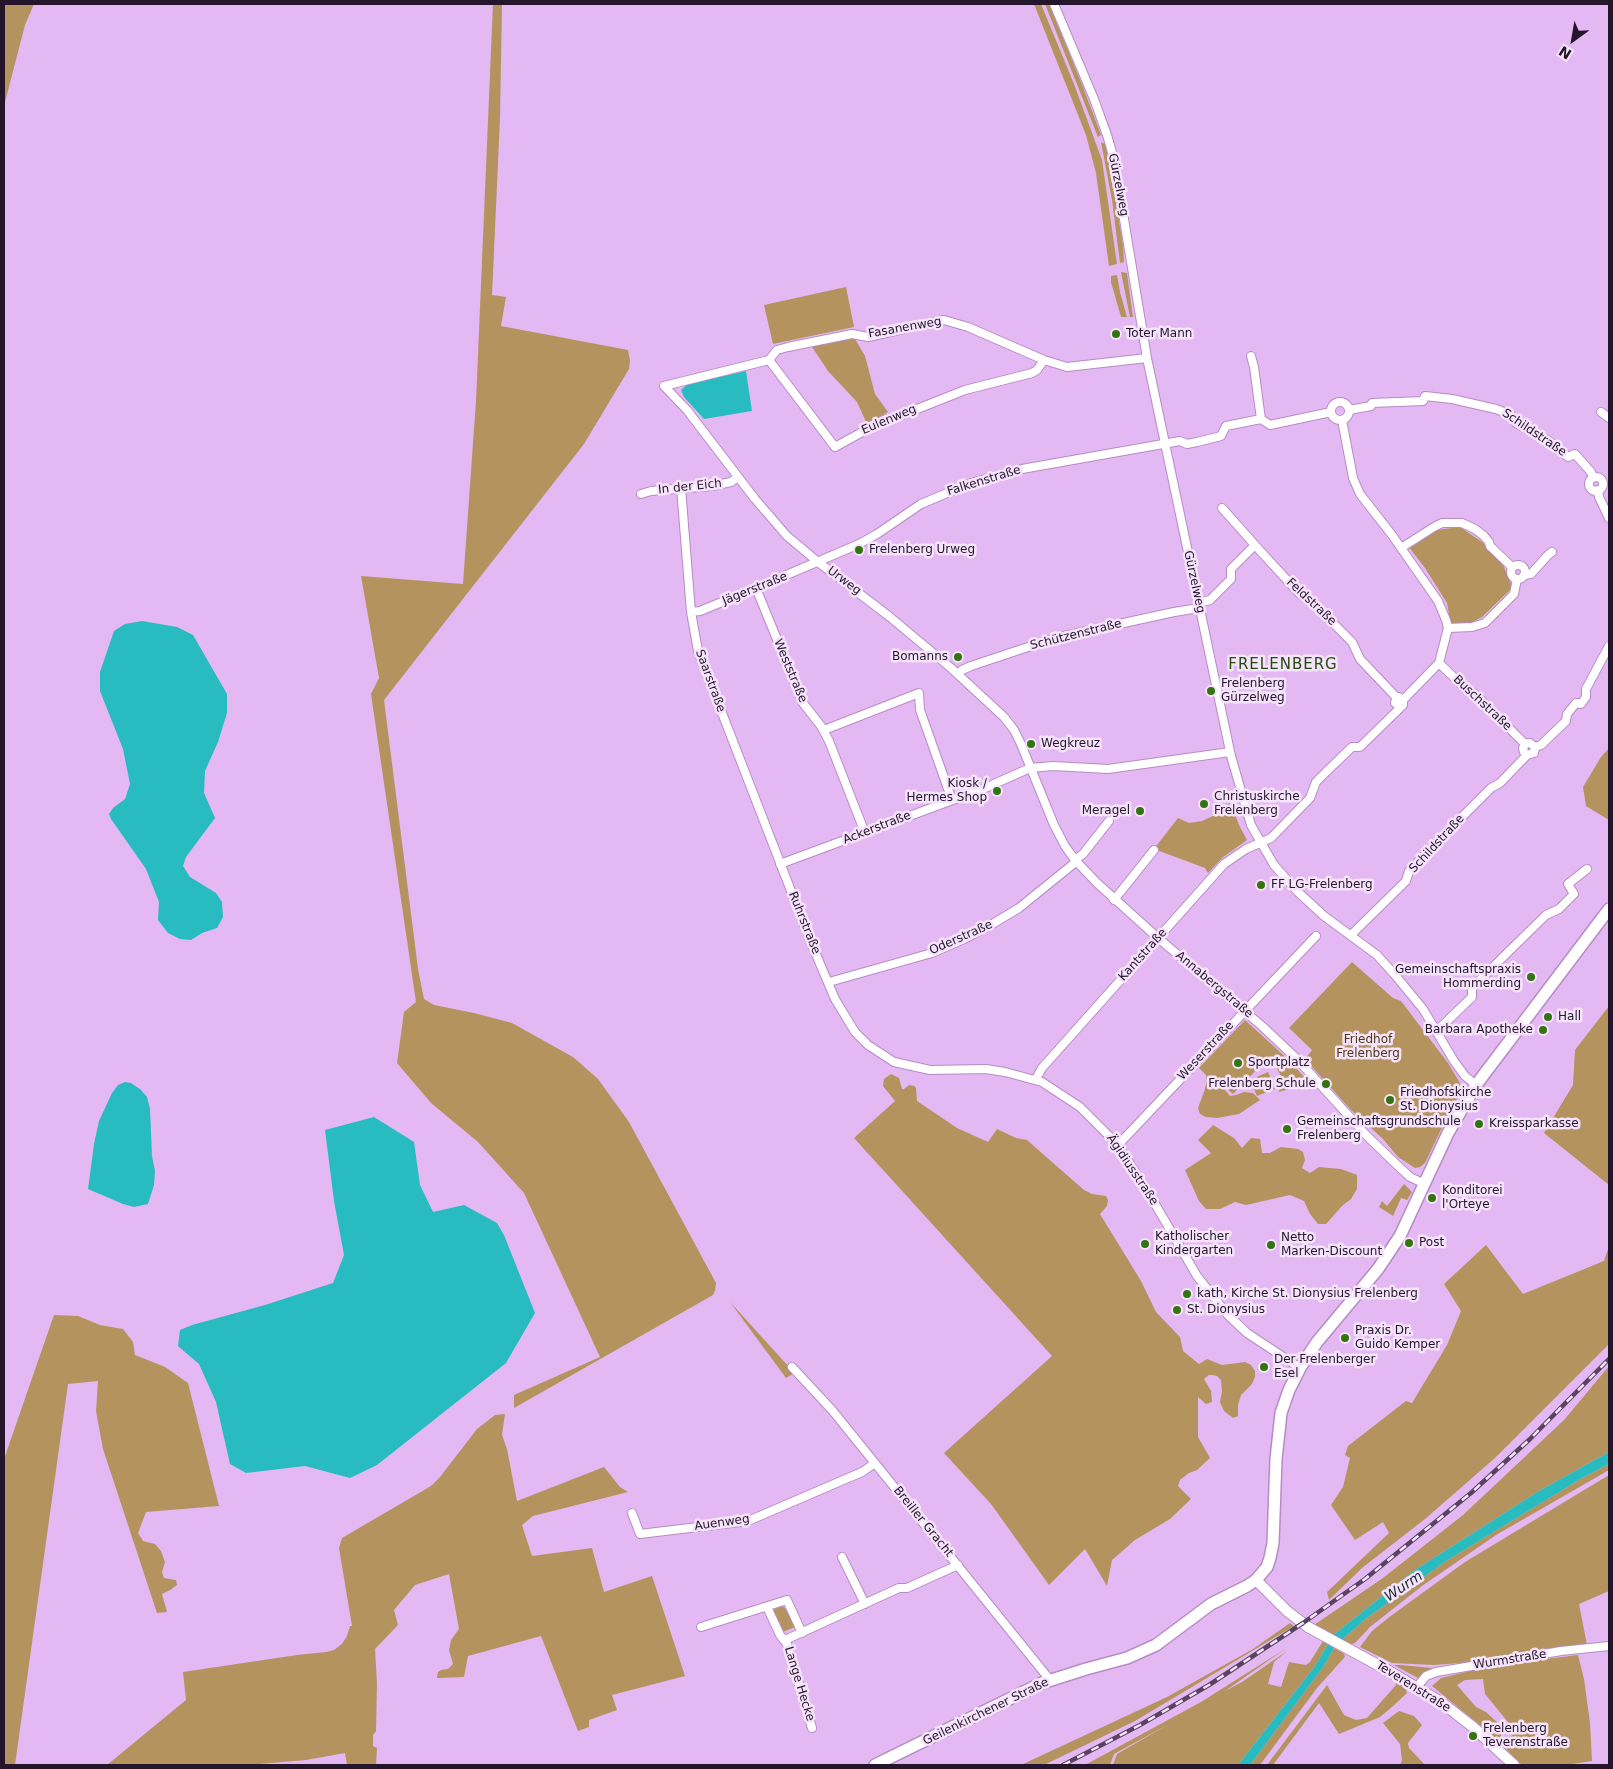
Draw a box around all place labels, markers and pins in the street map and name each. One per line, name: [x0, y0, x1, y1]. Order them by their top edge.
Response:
place label: Toter Mann: [1126, 327, 1192, 341]
marker: Toter Mann: [1110, 328, 1122, 340]
place label: Frelenberg Urweg: [869, 543, 975, 557]
marker: Frelenberg Urweg: [853, 544, 865, 556]
place label: Bomanns: [892, 650, 948, 664]
marker: Bomanns: [952, 651, 964, 663]
place label: Frelenberg Gürzelweg: [1221, 677, 1285, 705]
marker: Frelenberg Gürzelweg: [1205, 685, 1217, 697]
place label: Wegkreuz: [1041, 737, 1100, 751]
marker: Wegkreuz: [1025, 738, 1037, 750]
place label: Kiosk / Hermes Shop: [907, 777, 987, 805]
marker: Kiosk / Hermes Shop: [991, 785, 1003, 797]
place label: Christuskirche Frelenberg: [1214, 790, 1300, 818]
marker: Christuskirche Frelenberg: [1198, 798, 1210, 810]
place label: Meragel: [1082, 804, 1130, 818]
marker: Meragel: [1134, 805, 1146, 817]
place label: FF LG-Frelenberg: [1271, 878, 1373, 892]
marker: FF LG-Frelenberg: [1255, 879, 1267, 891]
place label: Gemeinschaftspraxis Hommerding: [1395, 963, 1521, 991]
marker: Gemeinschaftspraxis Hommerding: [1525, 971, 1537, 983]
place label: Hall: [1558, 1010, 1581, 1024]
marker: Hall: [1542, 1011, 1554, 1023]
place label: Barbara Apotheke: [1425, 1023, 1533, 1037]
marker: Barbara Apotheke: [1537, 1024, 1549, 1036]
place label: Sportplatz: [1248, 1056, 1310, 1070]
marker: Sportplatz: [1232, 1057, 1244, 1069]
place label: Frelenberg Schule: [1208, 1077, 1316, 1091]
marker: Frelenberg Schule: [1320, 1078, 1332, 1090]
place label: Friedhofskirche St. Dionysius: [1400, 1086, 1491, 1114]
marker: Friedhofskirche St. Dionysius: [1384, 1094, 1396, 1106]
place label: Gemeinschaftsgrundschule Frelenberg: [1297, 1115, 1461, 1143]
place label: Kreissparkasse: [1489, 1117, 1579, 1131]
marker: Kreissparkasse: [1473, 1118, 1485, 1130]
marker: Gemeinschaftsgrundschule Frelenberg: [1281, 1123, 1293, 1135]
place label: Konditorei l'Orteye: [1442, 1184, 1503, 1212]
marker: Konditorei l'Orteye: [1426, 1192, 1438, 1204]
place label: Katholischer Kindergarten: [1155, 1230, 1233, 1258]
place label: Netto Marken-Discount: [1281, 1231, 1382, 1259]
place label: Post: [1419, 1236, 1444, 1250]
marker: Post: [1403, 1237, 1415, 1249]
marker: Katholischer Kindergarten: [1139, 1238, 1151, 1250]
marker: Netto Marken-Discount: [1265, 1239, 1277, 1251]
place label: kath, Kirche St. Dionysius Frelenberg: [1197, 1287, 1418, 1301]
marker: kath, Kirche St. Dionysius Frelenberg: [1181, 1288, 1193, 1300]
place label: St. Dionysius: [1187, 1303, 1265, 1317]
marker: St. Dionysius: [1171, 1304, 1183, 1316]
place label: Praxis Dr. Guido Kemper: [1355, 1324, 1440, 1352]
marker: Praxis Dr. Guido Kemper: [1339, 1332, 1351, 1344]
place label: Der Frelenberger Esel: [1274, 1353, 1375, 1381]
marker: Der Frelenberger Esel: [1258, 1361, 1270, 1373]
place label: Frelenberg Teverenstraße: [1483, 1722, 1568, 1750]
marker: Frelenberg Teverenstraße: [1467, 1730, 1479, 1742]

